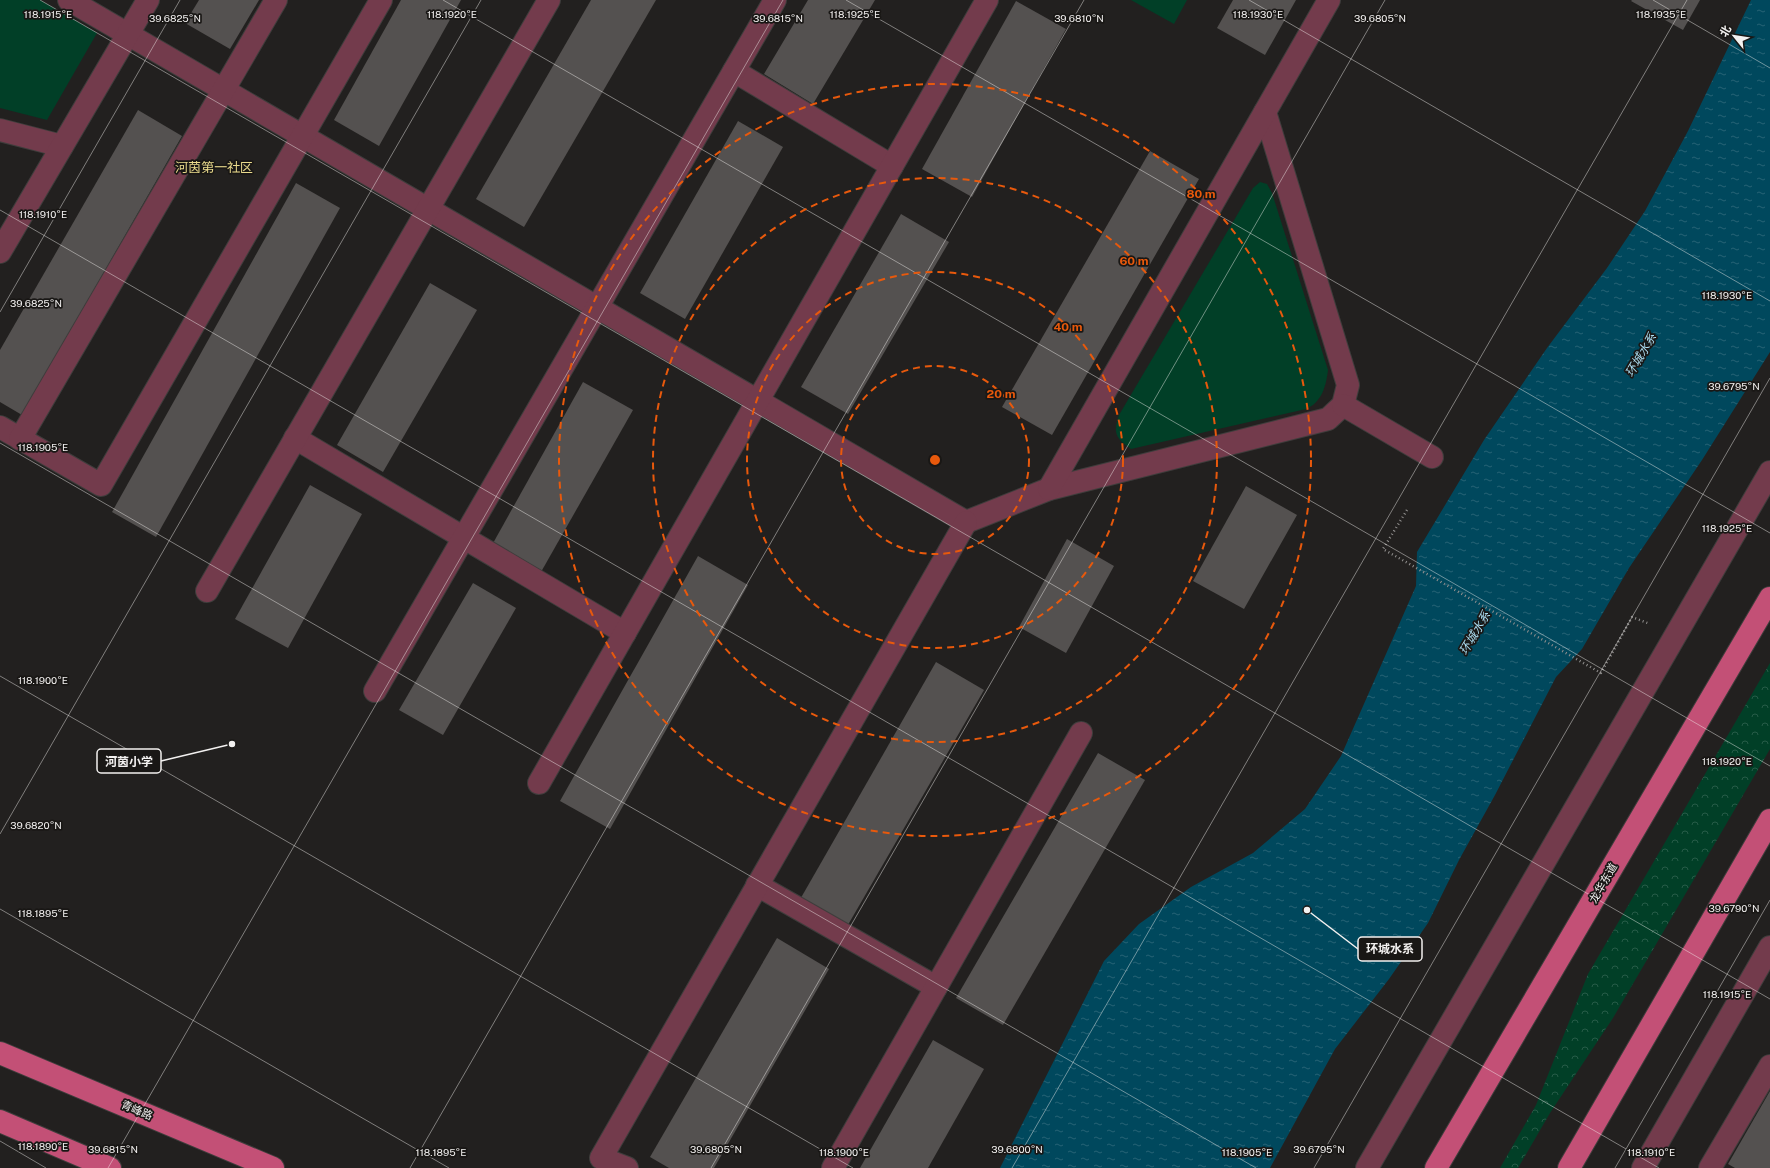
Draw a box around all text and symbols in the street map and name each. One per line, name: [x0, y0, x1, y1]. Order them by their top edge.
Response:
text: 118.1915°E: [24, 8, 72, 20]
text: 118.1920°E: [427, 8, 477, 20]
text: 118.1925°E: [830, 8, 880, 20]
text: 118.1930°E: [1233, 8, 1283, 20]
text: 118.1935°E: [1636, 8, 1686, 20]
text: 39.6825°N: [149, 12, 201, 24]
text: 39.6815°N: [753, 12, 803, 24]
text: 39.6810°N: [1054, 12, 1104, 24]
text: 39.6805°N: [1354, 12, 1406, 24]
north arrow: [1714, 16, 1754, 56]
text: 北: [1717, 23, 1733, 39]
district label: 河茵第一社区: [175, 160, 253, 175]
text: 80 m: [1186, 187, 1216, 201]
text: 118.1910°E: [19, 208, 67, 220]
text: 60 m: [1119, 254, 1149, 268]
text: 118.1930°E: [1702, 289, 1752, 301]
text: 39.6825°N: [10, 297, 62, 309]
text: 40 m: [1053, 320, 1083, 334]
water label: 环城水系: [1623, 330, 1660, 379]
text: 39.6795°N: [1708, 380, 1760, 392]
text: 20 m: [987, 387, 1016, 401]
text: 118.1905°E: [18, 441, 68, 453]
centre of rings: [928, 453, 942, 467]
text: 118.1925°E: [1702, 522, 1752, 534]
water label: 环城水系: [1457, 608, 1494, 657]
text: 118.1900°E: [18, 674, 68, 686]
callout: 河茵小学: [97, 749, 161, 773]
text: 河茵小学: [105, 755, 153, 769]
text: 118.1920°E: [1702, 755, 1752, 767]
text: 39.6820°N: [10, 819, 62, 831]
street label: 龙华东道: [1587, 861, 1619, 905]
text: 39.6790°N: [1708, 902, 1760, 914]
text: 118.1895°E: [18, 907, 68, 919]
callout: 环城水系: [1358, 937, 1422, 961]
text: 环城水系: [1366, 942, 1414, 956]
text: 118.1915°E: [1703, 988, 1751, 1000]
street label: 青峰路: [119, 1098, 155, 1122]
text: 118.1890°E: [18, 1140, 68, 1152]
text: 39.6815°N: [88, 1143, 138, 1155]
text: 39.6805°N: [690, 1143, 742, 1155]
text: 39.6800°N: [991, 1143, 1043, 1155]
text: 39.6795°N: [1293, 1143, 1345, 1155]
text: 118.1895°E: [416, 1146, 466, 1158]
text: 118.1900°E: [819, 1146, 869, 1158]
text: 118.1905°E: [1222, 1146, 1272, 1158]
text: 118.1910°E: [1627, 1146, 1675, 1158]

